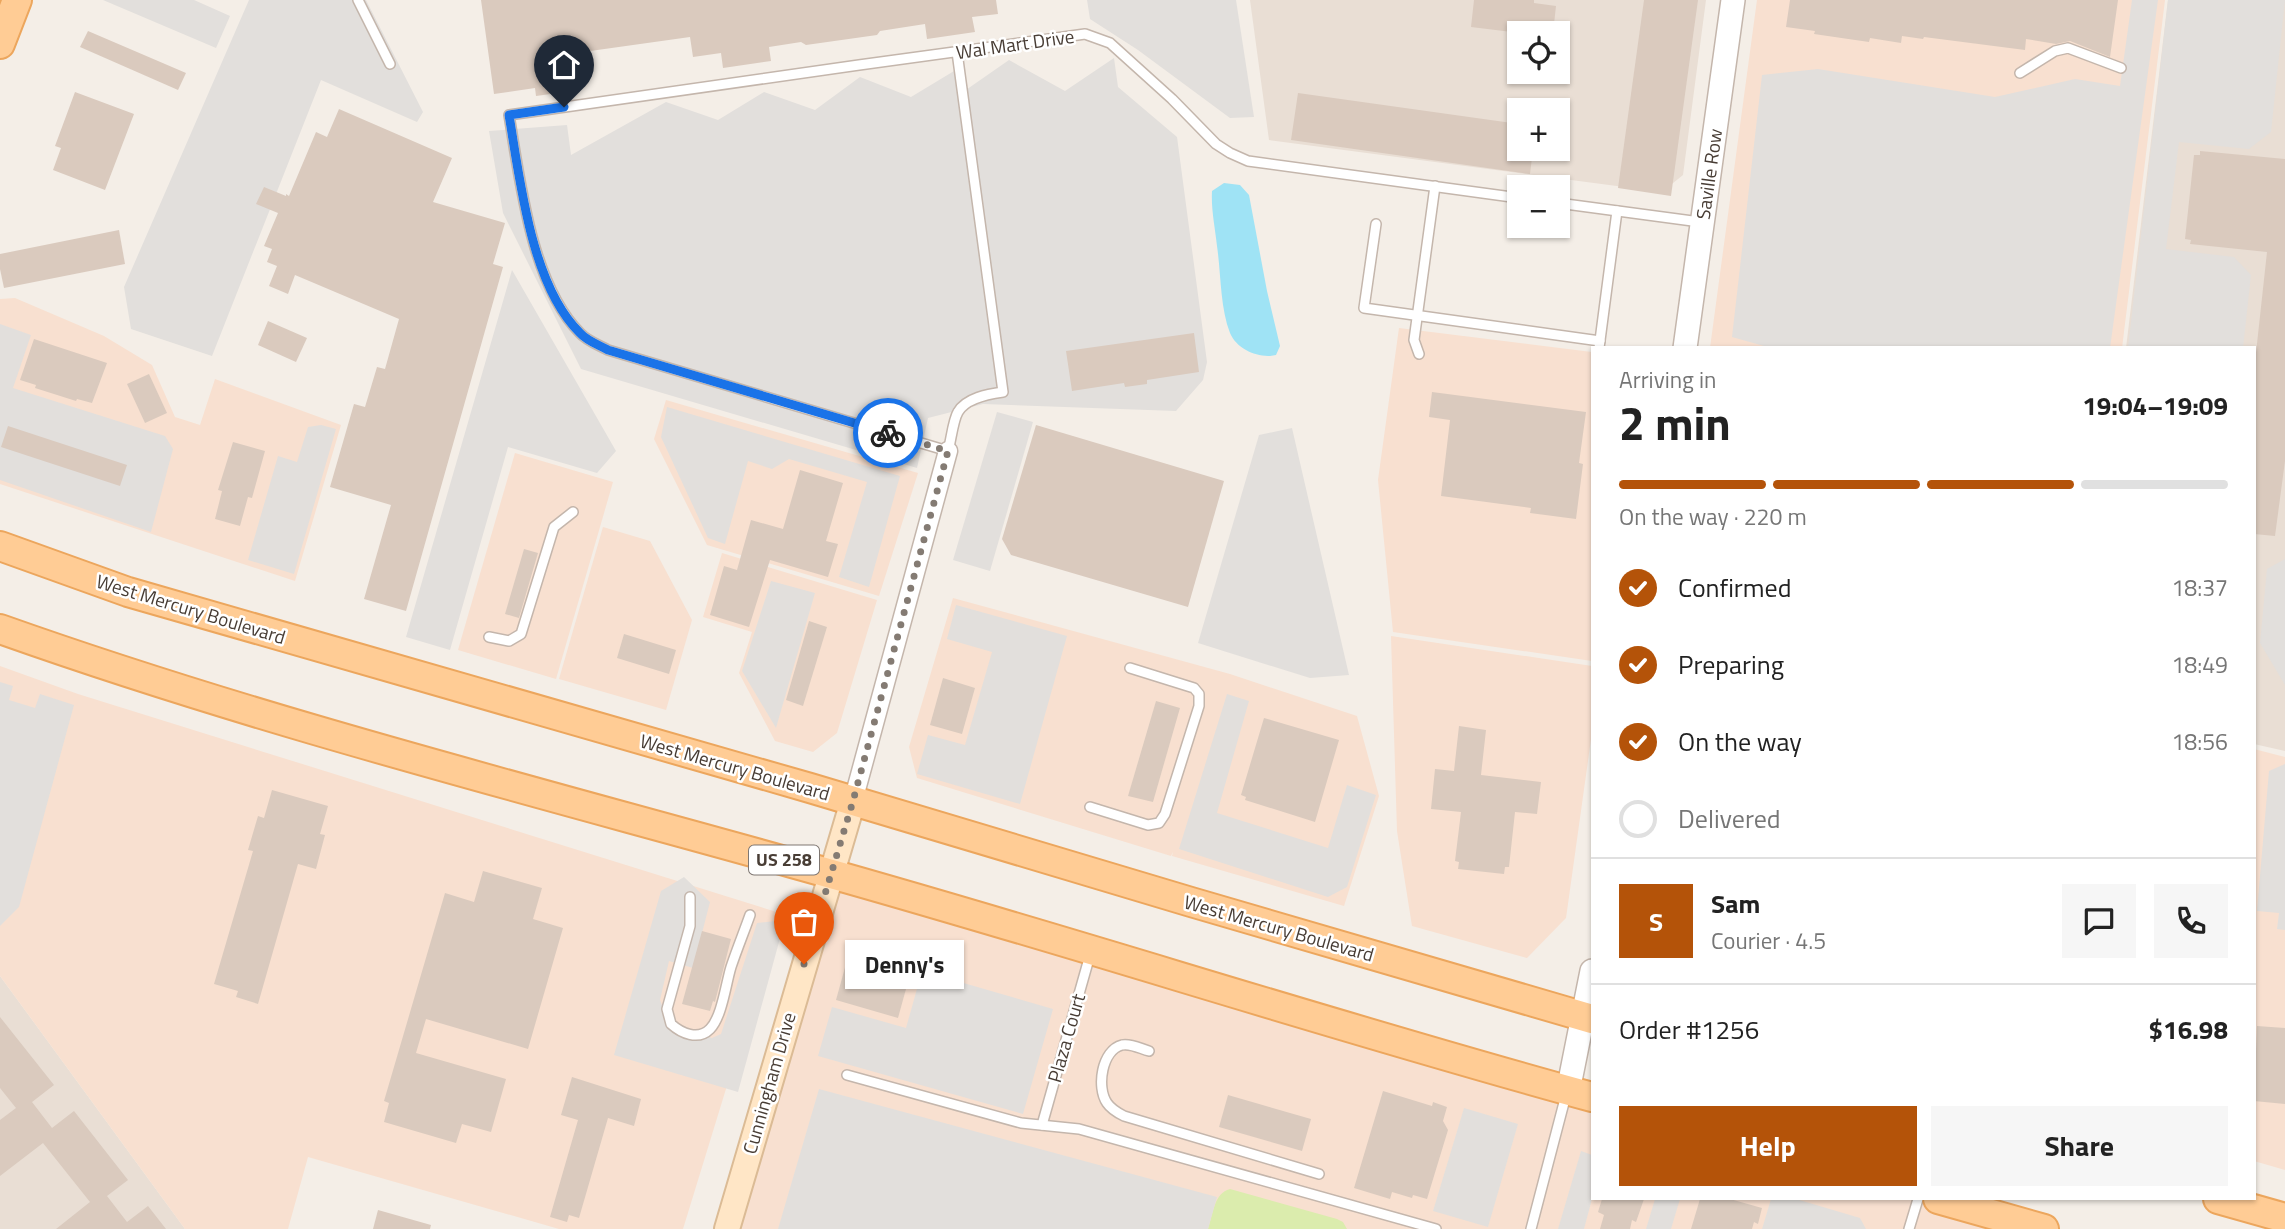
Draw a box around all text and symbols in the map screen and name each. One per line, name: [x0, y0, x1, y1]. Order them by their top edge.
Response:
street label: Wal Mart Drive: [954, 21, 1076, 66]
map controls: [1507, 21, 1570, 238]
button: locate: [1507, 21, 1570, 84]
pin: [534, 35, 594, 107]
icon: home: [545, 46, 583, 84]
button: +: [1507, 98, 1570, 161]
street label: Saville Row: [1688, 127, 1729, 221]
button: −: [1507, 175, 1570, 238]
text: Arriving in: [1619, 362, 1716, 397]
text: 19:04–19:09: [2082, 386, 2228, 425]
text: 2 min: [1619, 388, 1731, 458]
courier: [853, 398, 923, 468]
icon: bike: [869, 414, 907, 452]
text: On the way · 220 m: [1619, 499, 1807, 534]
street label: West Mercury Boulevard: [93, 566, 289, 651]
text: Confirmed: [1678, 568, 1792, 607]
icon: check: [1619, 569, 1657, 607]
text: 18:37: [2171, 570, 2228, 605]
text: Preparing: [1678, 645, 1784, 684]
icon: check: [1619, 646, 1657, 684]
text: 18:49: [2171, 647, 2228, 682]
text: On the way: [1678, 722, 1802, 761]
icon: check: [1619, 723, 1657, 761]
text: 18:56: [2171, 724, 2228, 759]
street label: West Mercury Boulevard: [637, 726, 834, 808]
text: Delivered: [1678, 799, 1781, 838]
road number: US 258: [749, 846, 819, 874]
text: Sam: [1711, 884, 1760, 923]
button: chat: [2062, 884, 2136, 958]
button: phone: [2154, 884, 2228, 958]
street label: West Mercury Boulevard: [1181, 887, 1378, 969]
pin: [774, 892, 834, 964]
text: S: [1649, 902, 1663, 941]
icon: bag: [785, 903, 823, 941]
text: Courier · 4.5: [1711, 923, 1826, 958]
callout: Denny's: [846, 940, 965, 988]
text: Denny's: [865, 947, 944, 982]
street label: Plaza Court: [1039, 990, 1092, 1086]
street label: Cunningham Drive: [734, 1009, 803, 1157]
text: Order #1256: [1619, 1010, 1759, 1049]
text: $16.98: [2149, 1010, 2228, 1049]
button: Help: [1619, 1106, 1917, 1186]
button: Share: [1931, 1106, 2228, 1186]

